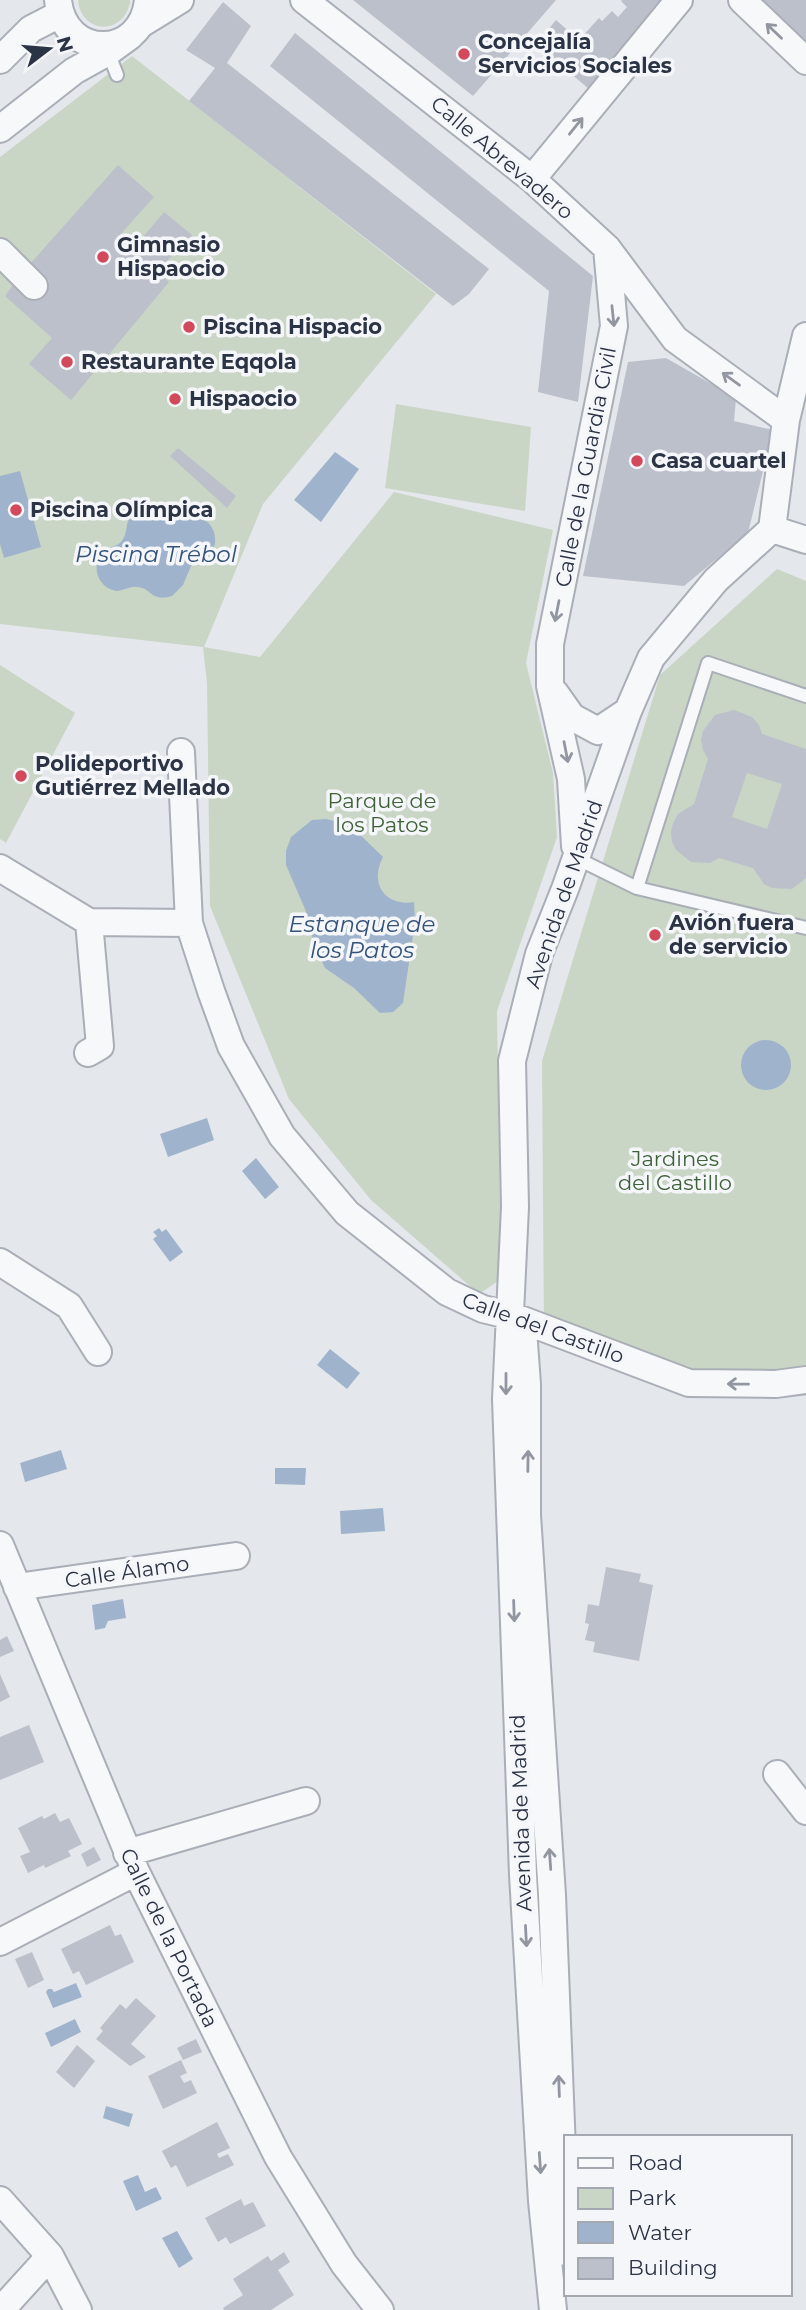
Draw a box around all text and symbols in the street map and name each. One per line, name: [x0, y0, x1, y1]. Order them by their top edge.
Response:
north arrow: [14, 14, 84, 84]
one-way arrow: [766, 22, 783, 39]
place label: Concejalía Servicios Sociales: [478, 29, 672, 78]
text: N: [52, 34, 78, 55]
marker: Concejalía Servicios Sociales: [456, 46, 472, 62]
street label: Calle Abrevadero: [426, 91, 579, 224]
one-way arrow: [568, 117, 583, 135]
place label: Gimnasio Hispaocio: [117, 232, 225, 281]
marker: Gimnasio Hispaocio: [95, 249, 111, 265]
one-way arrow: [607, 304, 620, 327]
place label: Piscina Hispacio: [203, 314, 382, 339]
marker: Piscina Hispacio: [181, 319, 197, 335]
street label: Calle de la Guardia Civil: [550, 345, 621, 589]
place label: Restaurante Eqqola: [81, 349, 297, 374]
marker: Restaurante Eqqola: [59, 354, 75, 370]
one-way arrow: [722, 372, 741, 387]
place label: Hispaocio: [189, 386, 297, 411]
marker: Hispaocio: [167, 391, 183, 407]
place label: Casa cuartel: [651, 448, 787, 473]
marker: Casa cuartel: [629, 453, 645, 469]
place label: Piscina Olímpica: [30, 497, 213, 522]
marker: Piscina Olímpica: [8, 502, 24, 518]
water label: Piscina Trébol: [75, 540, 238, 568]
one-way arrow: [549, 599, 563, 622]
one-way arrow: [559, 740, 573, 763]
place label: Polideportivo Gutiérrez Mellado: [35, 751, 230, 800]
marker: Polideportivo Gutiérrez Mellado: [13, 768, 29, 784]
park label: Parque de los Patos: [328, 788, 436, 837]
street label: Avenida de Madrid: [520, 796, 607, 991]
water label: Estanque de los Patos: [289, 910, 435, 964]
place label: Avión fuera de servicio: [668, 910, 795, 959]
marker: Avión fuera de servicio: [647, 927, 663, 943]
park label: Jardines del Castillo: [618, 1146, 732, 1195]
street label: Calle del Castillo: [459, 1287, 628, 1368]
one-way arrow: [499, 1372, 513, 1395]
one-way arrow: [727, 1377, 750, 1391]
one-way arrow: [521, 1450, 535, 1473]
street label: Calle Álamo: [63, 1550, 191, 1593]
one-way arrow: [507, 1599, 521, 1622]
street label: Avenida de Madrid: [505, 1714, 536, 1912]
street label: Calle de la Portada: [115, 1844, 224, 2032]
one-way arrow: [543, 1848, 556, 1871]
one-way arrow: [520, 1925, 533, 1948]
one-way arrow: [552, 2075, 565, 2098]
legend: [564, 2135, 792, 2296]
text: Road: [628, 2150, 683, 2175]
one-way arrow: [533, 2152, 546, 2175]
text: Park: [628, 2185, 676, 2210]
text: Water: [628, 2220, 692, 2245]
text: Building: [628, 2255, 718, 2280]

